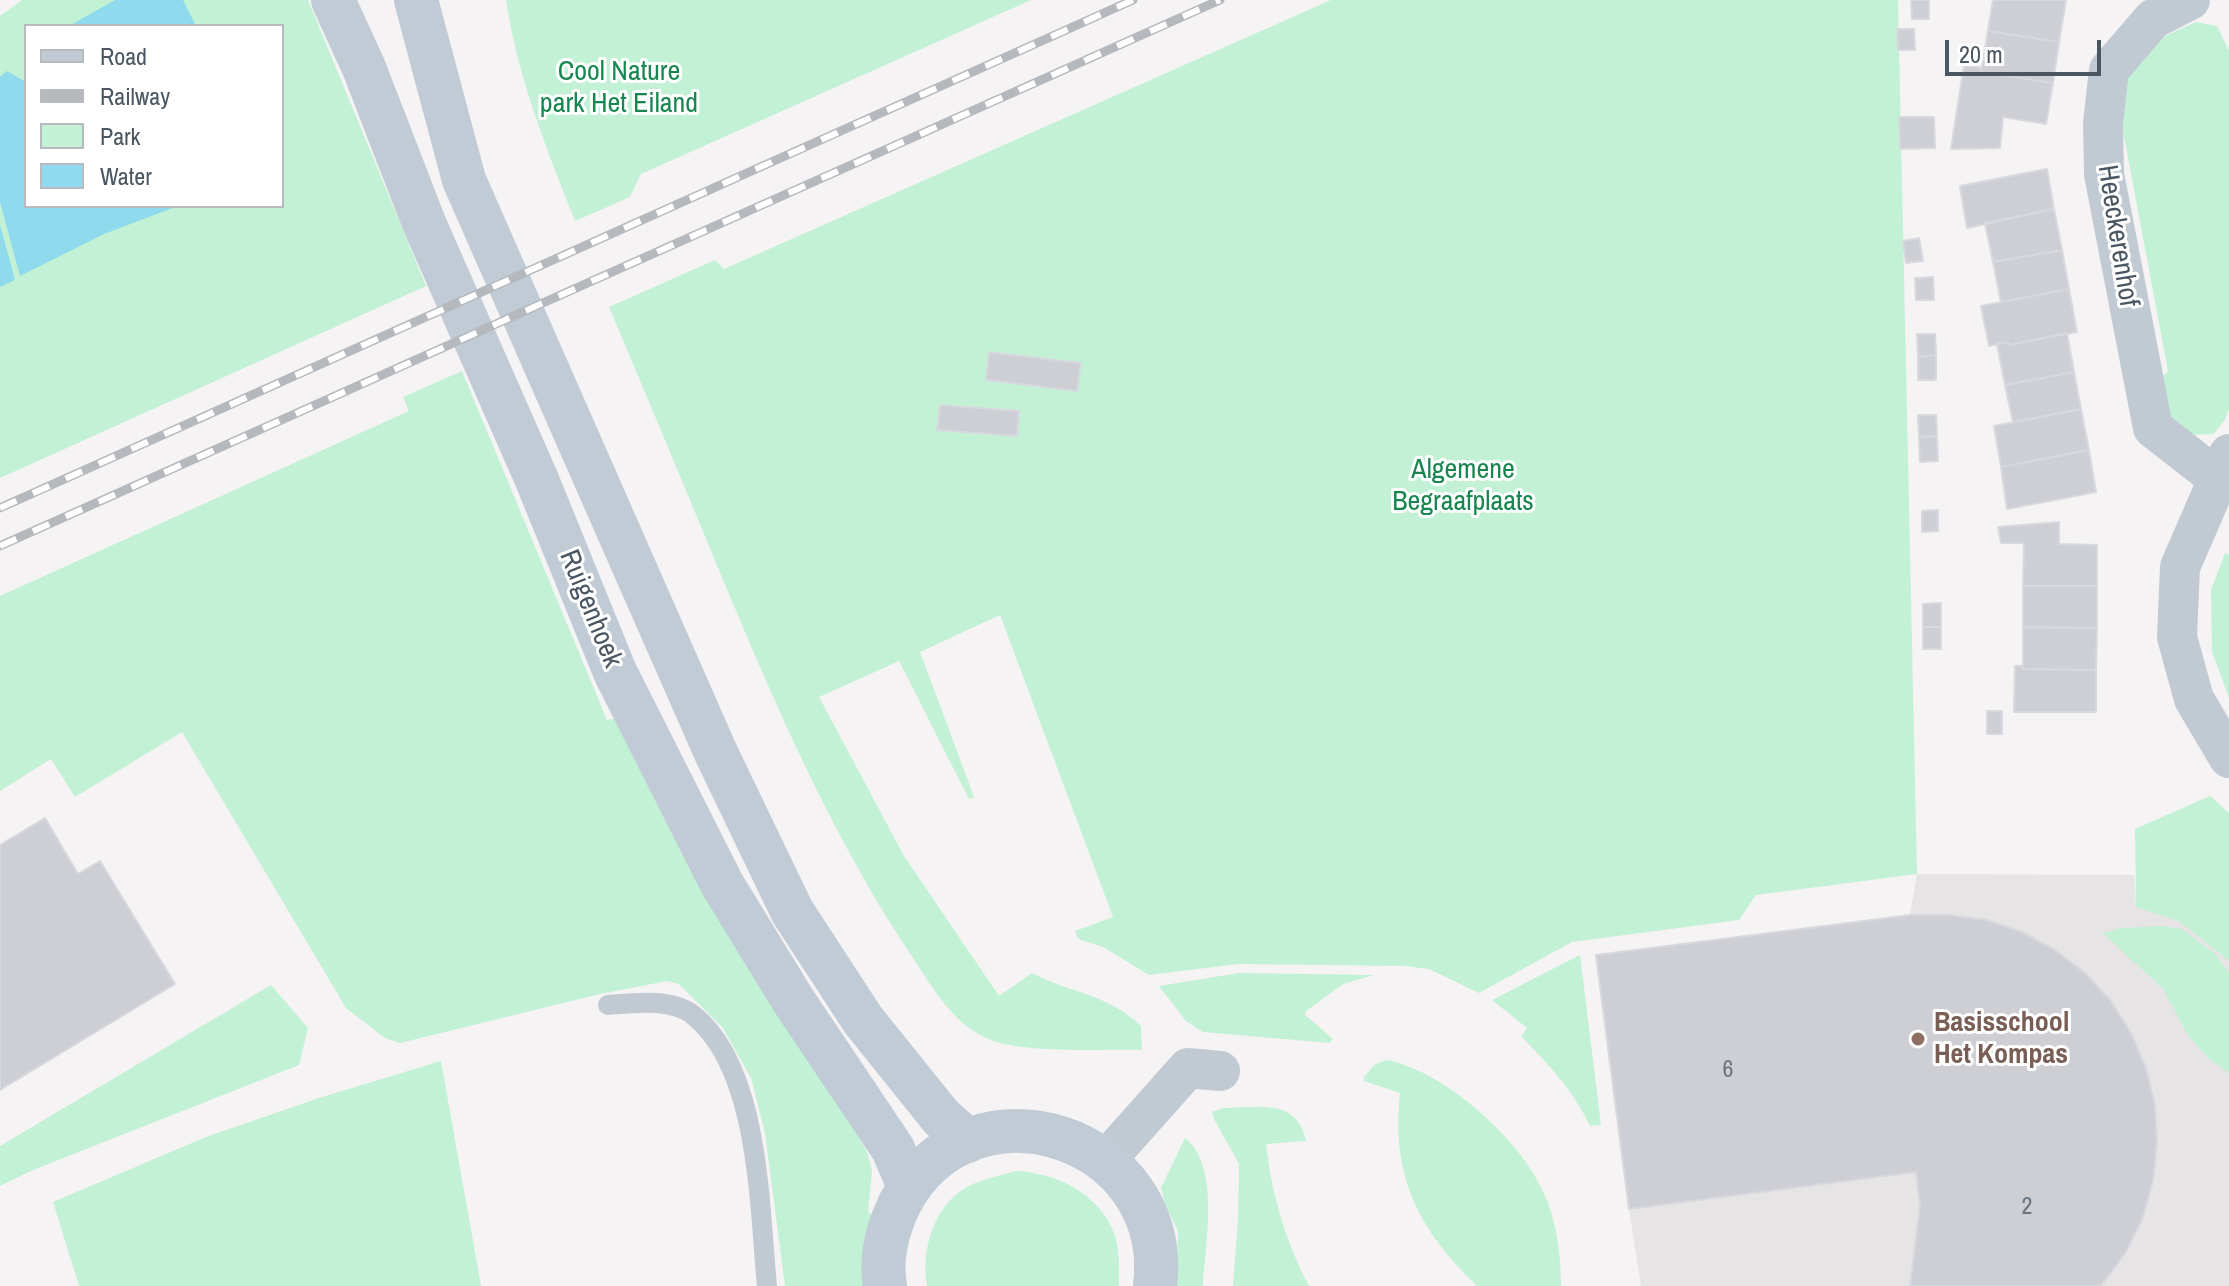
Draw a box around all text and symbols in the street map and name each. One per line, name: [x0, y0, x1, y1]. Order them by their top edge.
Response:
legend: [24, 24, 284, 208]
scale bar: [1949, 24, 2105, 74]
text: 20 m: [1959, 38, 2003, 70]
text: Road: [100, 40, 147, 72]
park label: Cool Nature park Het Eiland: [540, 55, 698, 121]
text: Railway: [100, 80, 170, 112]
text: Park: [100, 120, 140, 152]
text: Water: [100, 160, 152, 192]
street label: Heeckerenhof: [2089, 163, 2145, 309]
park label: Algemene Begraafplaats: [1392, 453, 1534, 519]
street label: Ruigenhoek: [551, 545, 629, 673]
place label: Basisschool Het Kompas: [1934, 1006, 2069, 1072]
marker: Basisschool Het Kompas: [1909, 1030, 1927, 1048]
house number: 6: [1723, 1057, 1733, 1085]
house number: 2: [2022, 1194, 2032, 1222]

